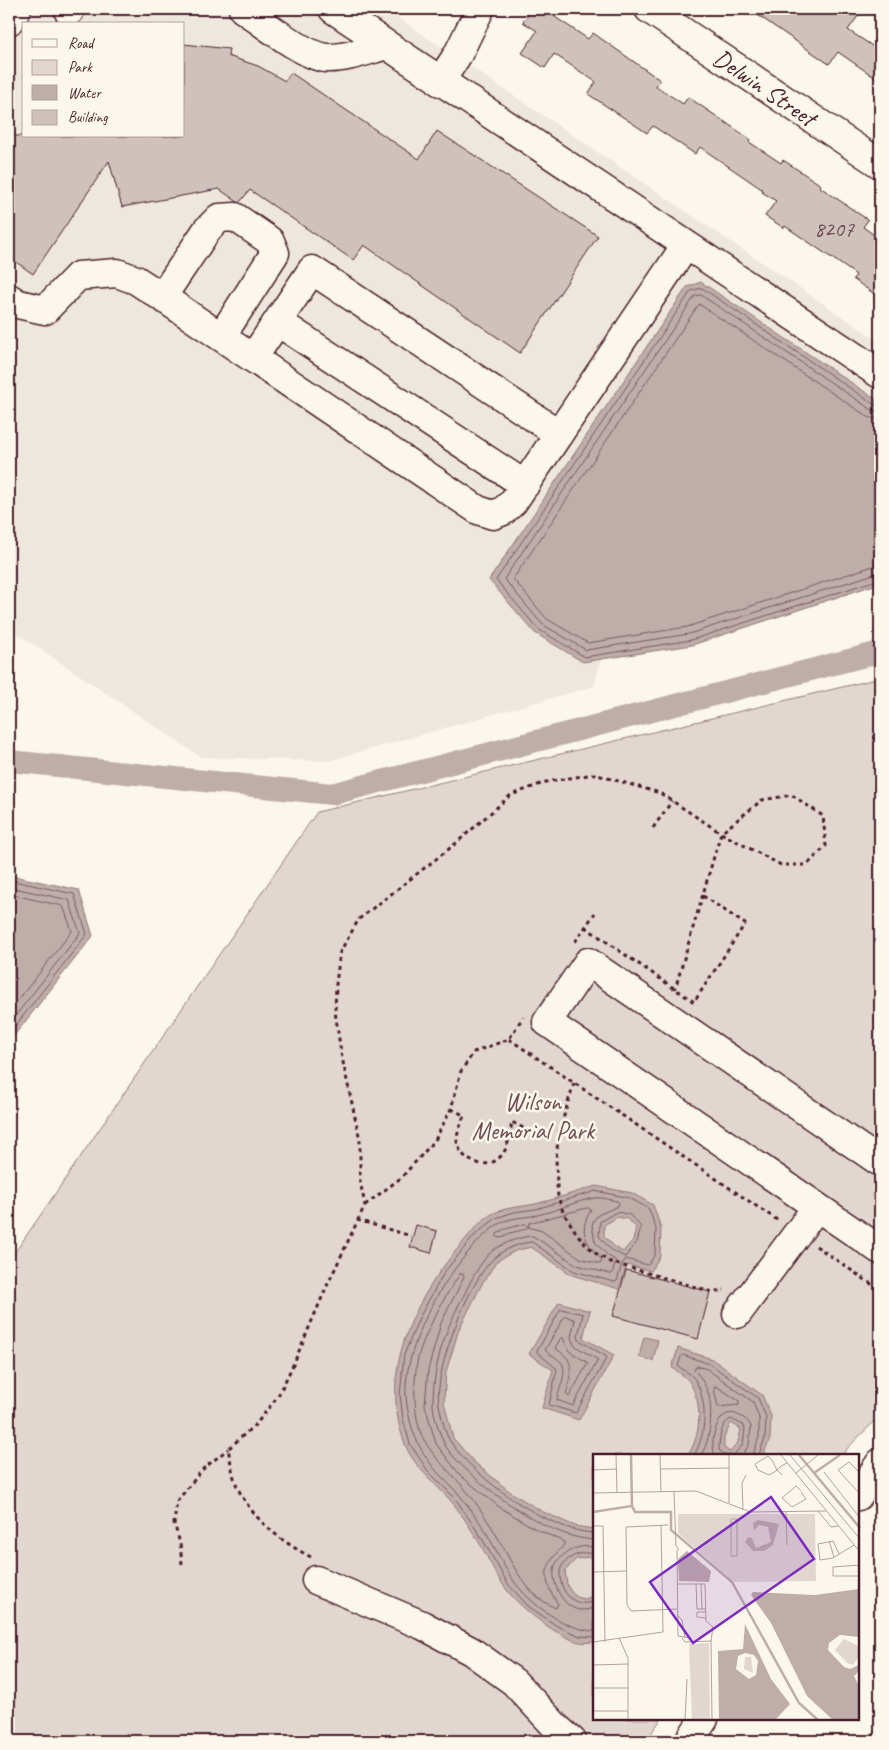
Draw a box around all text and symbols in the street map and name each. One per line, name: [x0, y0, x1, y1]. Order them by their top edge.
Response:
legend: [22, 22, 185, 138]
text: Road: [68, 34, 95, 53]
street label: Delwin Street: [707, 42, 825, 136]
text: Park: [68, 58, 93, 77]
text: Water: [68, 84, 102, 103]
text: Building: [68, 108, 108, 127]
house number: 8207: [814, 215, 855, 243]
park label: Wilson Memorial Park: [472, 1086, 596, 1147]
inset map: [593, 1454, 859, 1720]

